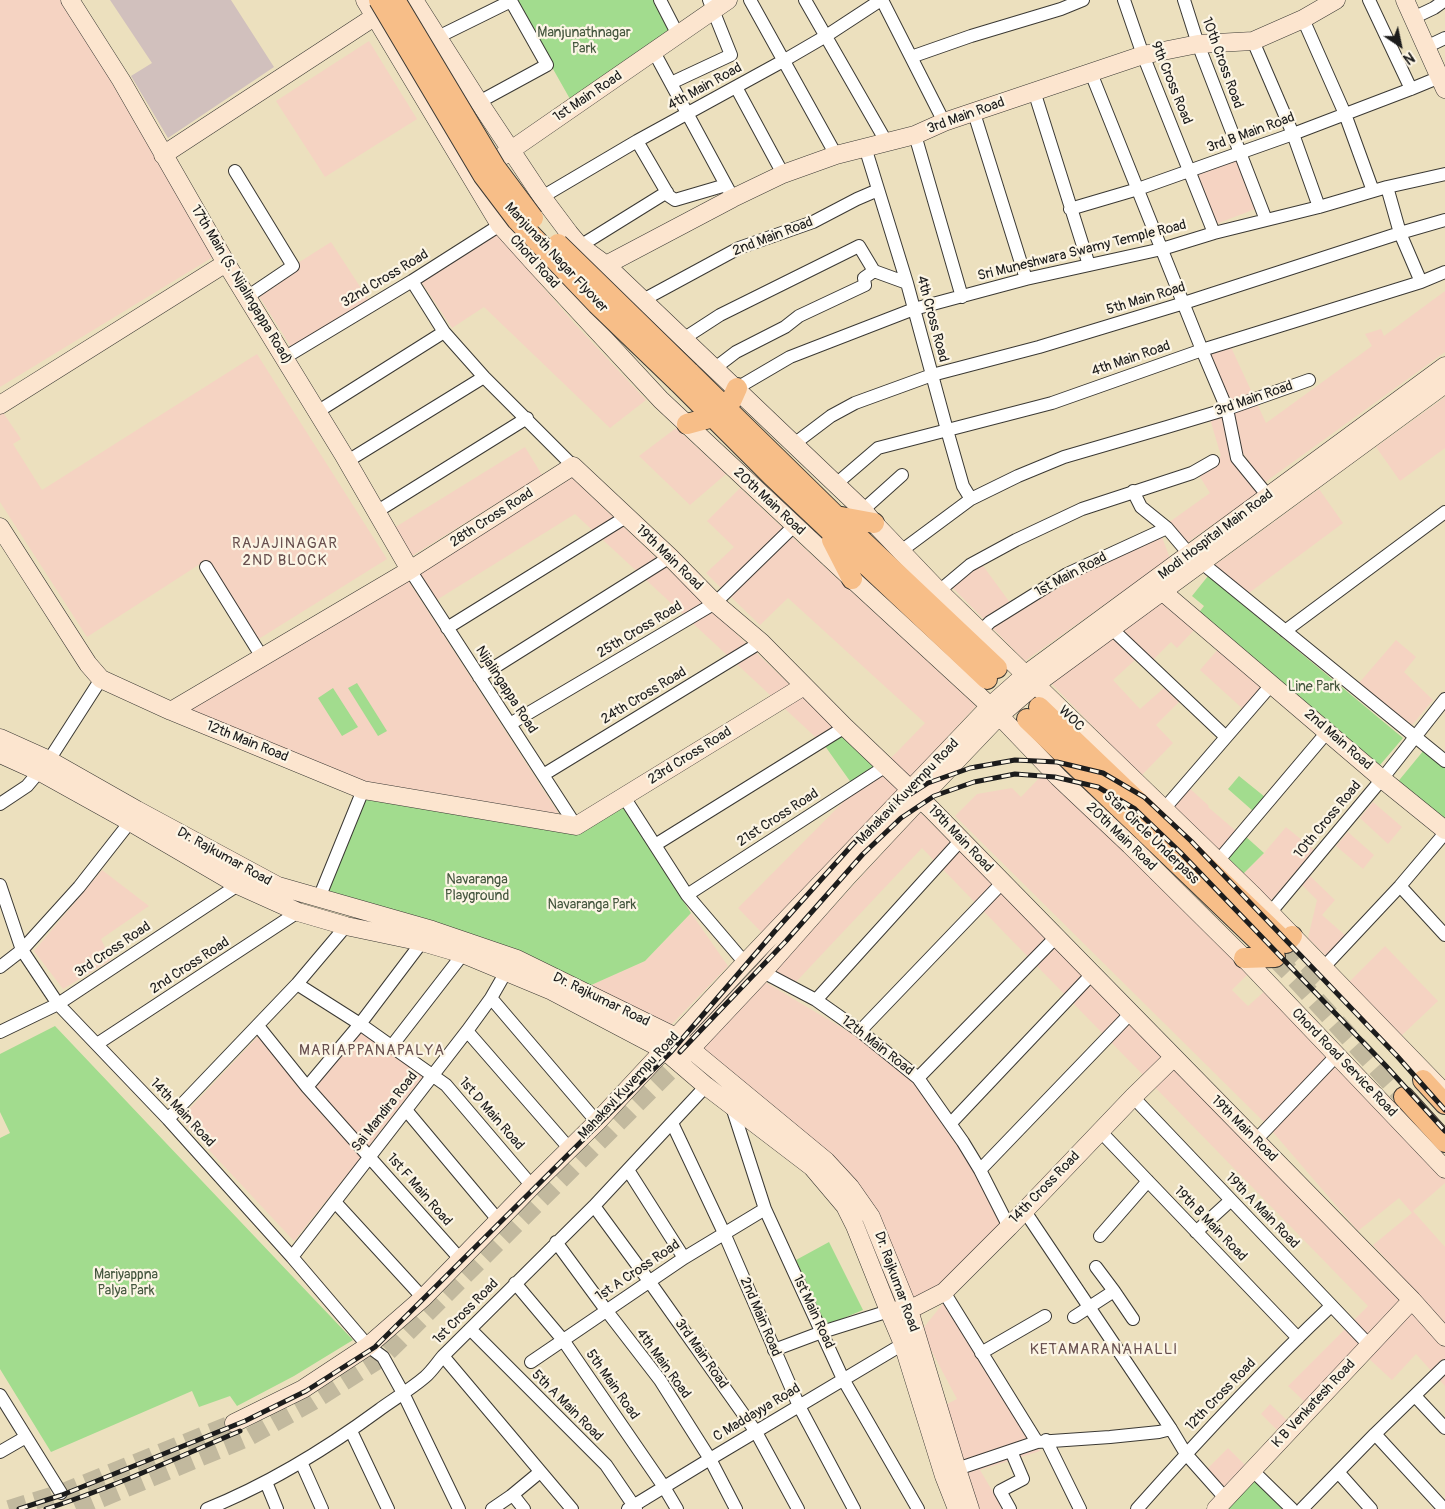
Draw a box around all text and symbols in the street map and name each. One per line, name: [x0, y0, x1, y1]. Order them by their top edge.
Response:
street label: 10th Cross Road: [1198, 15, 1246, 111]
north arrow: [1375, 20, 1425, 70]
park label: Manjunathnagar Park: [537, 25, 631, 58]
street label: 9th Cross Road: [1147, 39, 1195, 127]
text: N: [1400, 48, 1417, 68]
street label: 4th Main Road: [665, 60, 745, 114]
street label: 1st Main Road: [550, 68, 626, 126]
street label: 3rd Main Road: [925, 94, 1007, 138]
street label: 3rd B Main Road: [1205, 109, 1297, 157]
street label: Manjunath Nagar Flyover: [501, 199, 611, 317]
street label: 17th Main (S. Nijalingappa Road): [187, 202, 295, 368]
street label: 2nd Main Road: [731, 214, 815, 260]
street label: Sri Muneshwara Swamy Temple Road: [976, 217, 1188, 285]
street label: Chord Road: [506, 232, 562, 292]
street label: 32nd Cross Road: [338, 246, 432, 312]
street label: 4th Cross Road: [912, 274, 952, 364]
street label: 5th Main Road: [1104, 279, 1188, 319]
street label: 4th Main Road: [1089, 338, 1173, 380]
street label: 3rd Main Road: [1213, 378, 1295, 420]
street label: 20th Main Road: [730, 465, 808, 539]
street label: 28th Cross Road: [447, 485, 537, 551]
street label: Modi Hospital Main Road: [1155, 486, 1277, 584]
street label: 19th Main Road: [632, 522, 706, 594]
district label: RAJAJINAGAR 2ND BLOCK: [231, 535, 339, 570]
street label: 1st Main Road: [1032, 549, 1110, 601]
street label: 25th Cross Road: [594, 598, 686, 662]
street label: Nijalingappa Road: [471, 643, 541, 737]
street label: 24th Cross Road: [598, 664, 690, 728]
park label: Line Park: [1288, 679, 1340, 695]
street label: WOC: [1055, 703, 1087, 735]
street label: 2nd Main Road: [1301, 706, 1375, 774]
street label: 12th Main Road: [203, 718, 291, 766]
street label: 23rd Cross Road: [645, 724, 735, 788]
street label: Mahakavi Kuvempu Road: [853, 736, 963, 848]
street label: 10th Cross Road: [1291, 778, 1365, 862]
street label: 21st Cross Road: [734, 785, 822, 851]
street label: Star Circle Underpass: [1100, 788, 1202, 888]
street label: 20th Main Road: [1082, 799, 1160, 875]
street label: 19th Main Road: [924, 802, 996, 876]
street label: Dr. Rajkumar Road: [174, 824, 274, 890]
park label: Navaranga Playground: [445, 872, 509, 904]
park label: Navaranga Park: [548, 897, 636, 913]
street label: 3rd Cross Road: [72, 918, 154, 982]
street label: 2nd Cross Road: [147, 934, 233, 998]
street label: Dr. Rajkumar Road: [550, 969, 652, 1031]
street label: Chord Road Service Road: [1288, 1005, 1400, 1121]
street label: 12th Main Road: [837, 1012, 917, 1080]
street label: Mahakavi Kuvempu Road: [575, 1029, 683, 1143]
district label: MARIAPPANAPALYA: [297, 1042, 447, 1060]
street label: Sai Mandira Road: [348, 1069, 422, 1155]
street label: 1st D Main Road: [455, 1074, 527, 1154]
street label: 14th Main Road: [146, 1075, 218, 1151]
street label: 19th Main Road: [1207, 1092, 1281, 1166]
street label: 14th Cross Road: [1006, 1148, 1084, 1228]
street label: 1st F Main Road: [383, 1150, 455, 1230]
street label: 19th A Main Road: [1222, 1170, 1302, 1252]
street label: 19th B Main Road: [1170, 1183, 1250, 1265]
street label: Dr. Rajkumar Road: [870, 1230, 922, 1334]
street label: 1st A Cross Road: [593, 1237, 683, 1305]
park label: Mariyappna Palya Park: [94, 1267, 158, 1300]
street label: 1st Main Road: [789, 1273, 837, 1351]
street label: 2nd Main Road: [736, 1275, 784, 1359]
street label: 1st Cross Road: [430, 1276, 502, 1348]
street label: 3rd Main Road: [671, 1316, 731, 1392]
street label: 4th Main Road: [632, 1326, 694, 1402]
district label: KETAMARANAHALLI: [1028, 1341, 1180, 1359]
street label: 5th Main Road: [582, 1347, 642, 1423]
street label: 12th Cross Road: [1182, 1355, 1260, 1435]
street label: K B Venkatesh Road: [1269, 1356, 1359, 1452]
street label: 5th A Main Road: [528, 1367, 606, 1445]
street label: C Maddayya Road: [710, 1380, 804, 1446]

